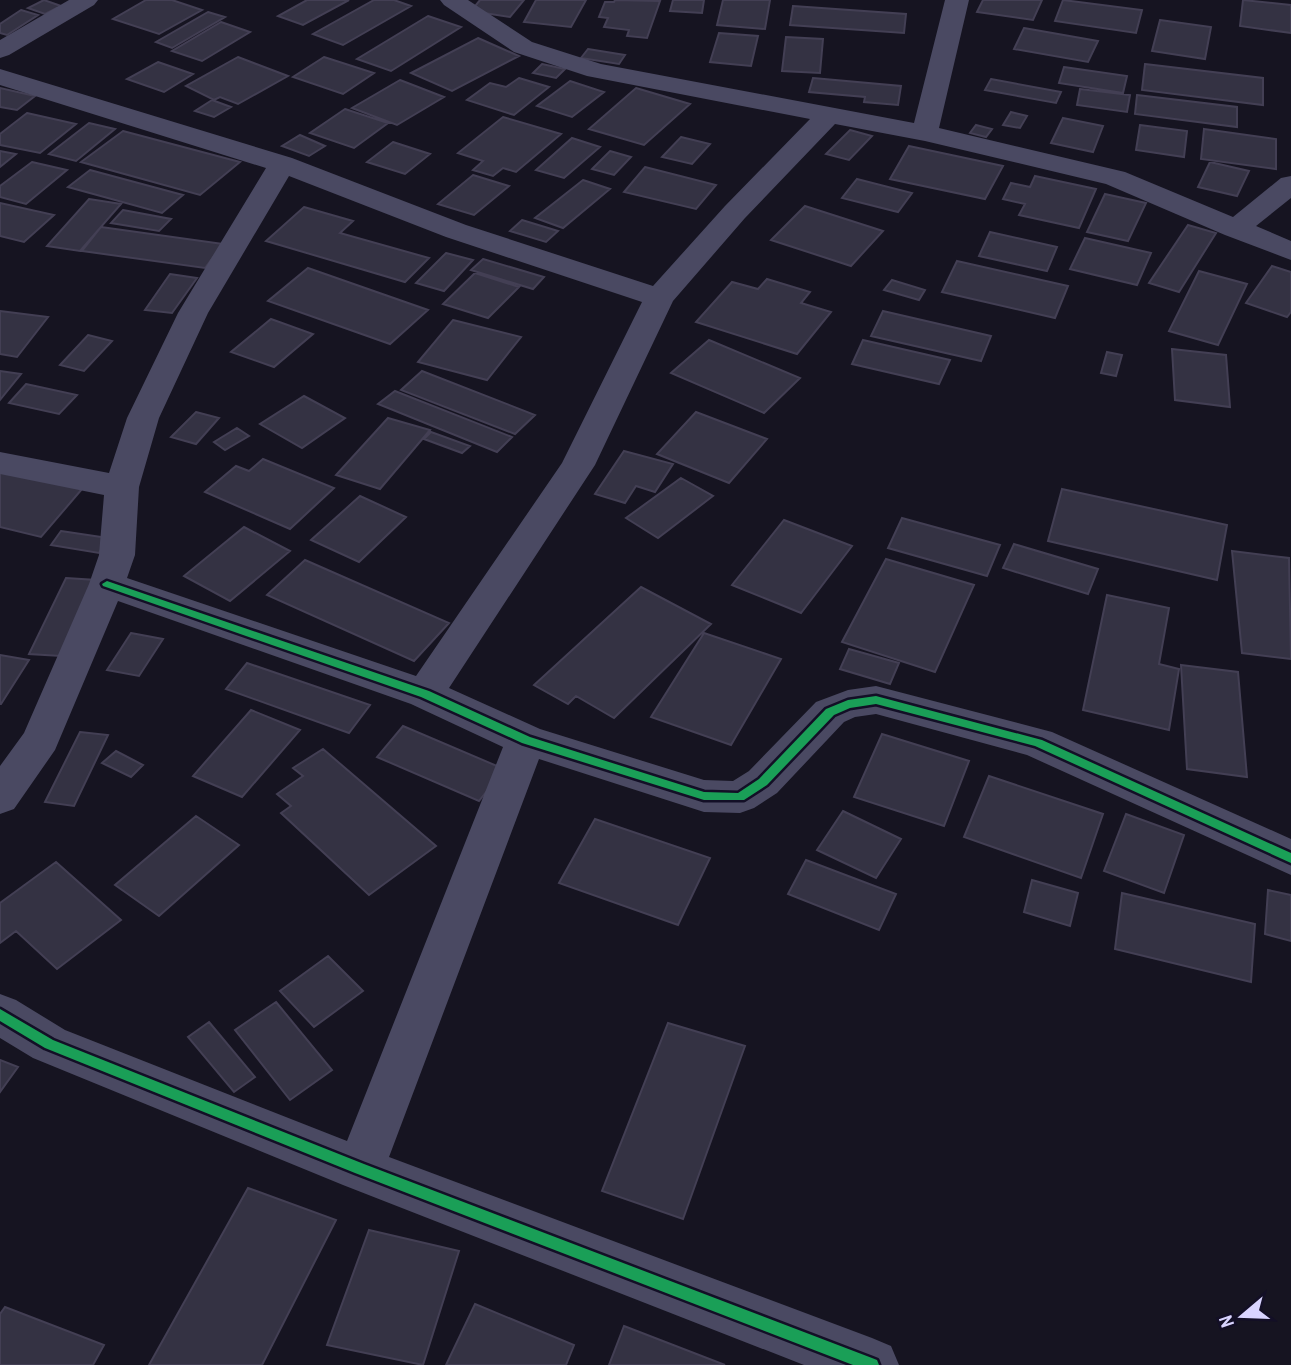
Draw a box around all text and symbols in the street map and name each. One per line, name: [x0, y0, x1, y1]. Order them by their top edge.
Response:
north arrow: [1207, 1281, 1277, 1351]
text: N: [1212, 1312, 1240, 1331]

